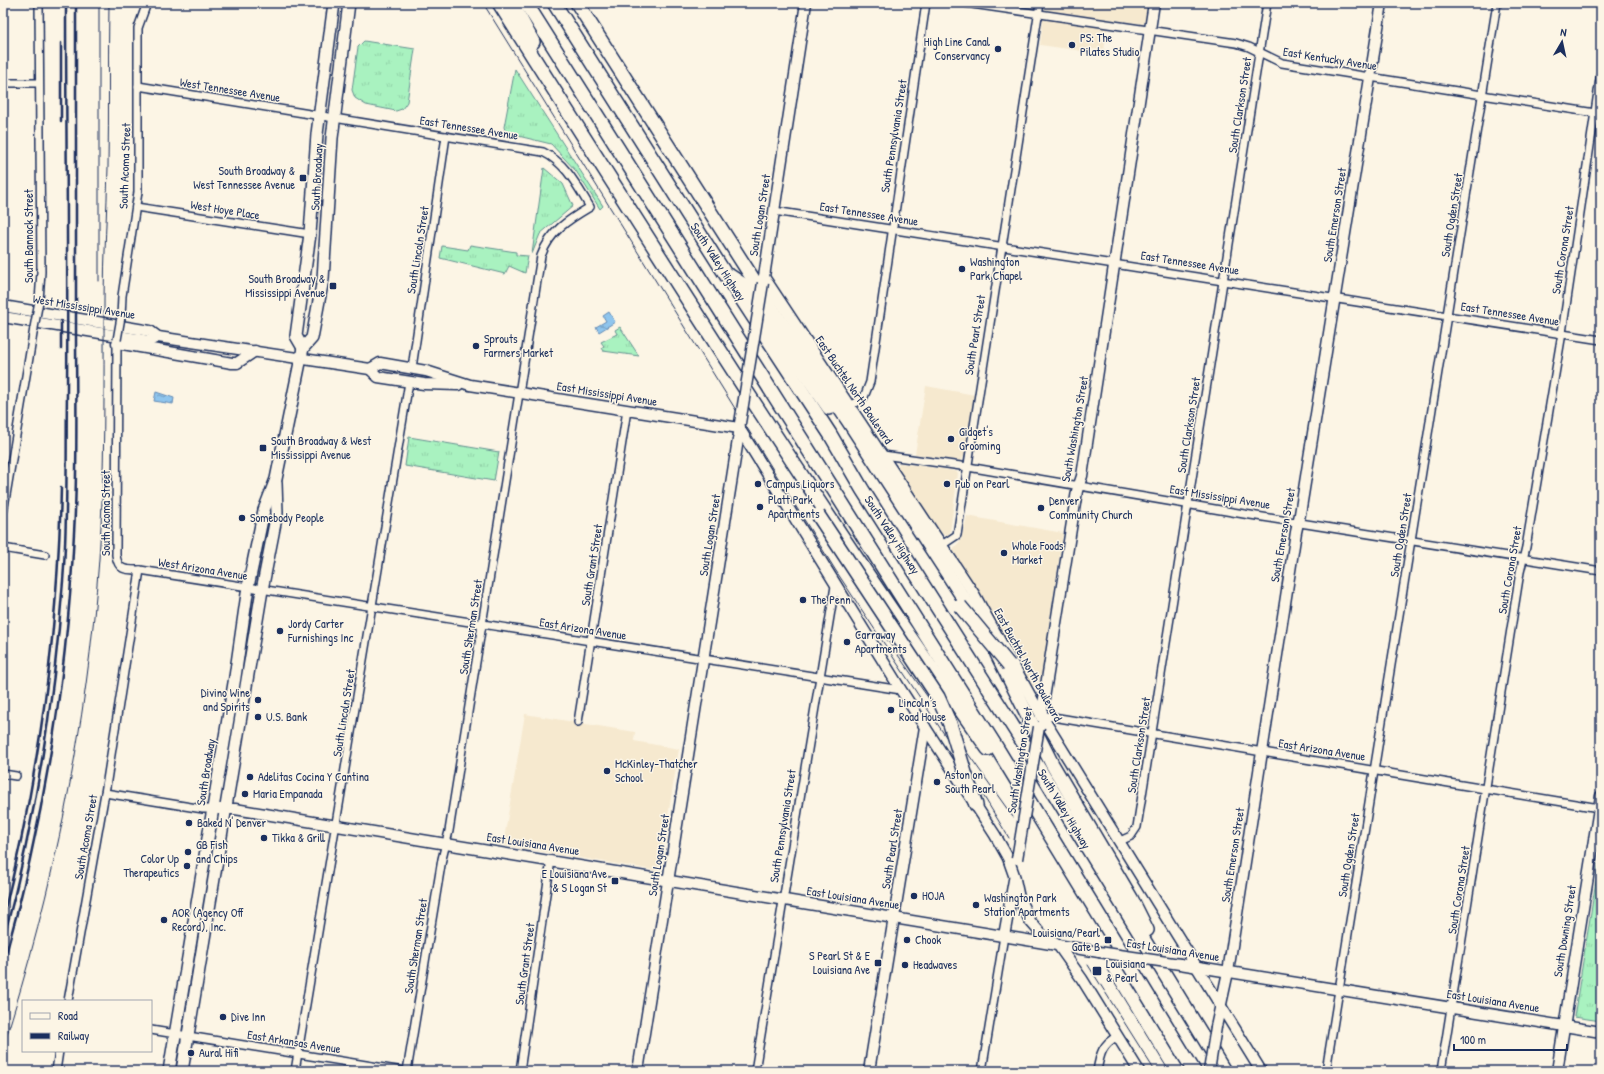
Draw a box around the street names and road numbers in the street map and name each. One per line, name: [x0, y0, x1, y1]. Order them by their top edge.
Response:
street label: East Kentucky Avenue: [1282, 43, 1378, 74]
street label: South Clarkson Street: [1224, 55, 1256, 154]
street label: West Tennessee Avenue: [179, 73, 282, 106]
street label: South Pennsylvania Street: [876, 77, 911, 194]
street label: East Tennessee Avenue: [419, 111, 520, 144]
street label: South Acoma Street: [115, 122, 135, 209]
street label: South Broadway: [306, 143, 327, 211]
street label: South Emerson Street: [1319, 166, 1351, 263]
street label: South Ogden Street: [1436, 171, 1467, 258]
street label: South Logan Street: [745, 172, 774, 257]
street label: South Bannock Street: [20, 188, 37, 283]
street label: West Hoye Place: [189, 196, 261, 223]
street label: East Tennessee Avenue: [819, 197, 920, 230]
street label: South Lincoln Street: [402, 204, 433, 295]
street label: South Corona Street: [1547, 204, 1578, 295]
street label: South Valley Highway: [687, 219, 750, 304]
street label: East Tennessee Avenue: [1140, 246, 1241, 279]
street label: West Mississippi Avenue: [32, 290, 137, 323]
street label: South Pearl Street: [960, 293, 989, 376]
street label: East Tennessee Avenue: [1460, 297, 1561, 330]
street label: East Buchtel North Boulevard: [812, 332, 897, 447]
street label: South Washington Street: [1057, 374, 1092, 483]
street label: South Clarkson Street: [1173, 375, 1205, 474]
street label: East Mississippi Avenue: [556, 377, 659, 410]
street label: South Acoma Street: [97, 469, 114, 556]
street label: East Mississippi Avenue: [1169, 480, 1272, 513]
street label: South Emerson Street: [1266, 486, 1299, 583]
street label: South Ogden Street: [1385, 491, 1416, 578]
street label: South Logan Street: [695, 492, 724, 577]
street label: South Valley Highway: [861, 492, 924, 577]
street label: South Grant Street: [577, 522, 606, 607]
street label: South Corona Street: [1493, 524, 1526, 615]
street label: West Arizona Avenue: [157, 553, 249, 584]
street label: South Sherman Street: [455, 577, 487, 676]
street label: East Buchtel North Boulevard: [990, 605, 1067, 725]
street label: East Arizona Avenue: [538, 613, 628, 644]
street label: South Lincoln Street: [328, 667, 359, 758]
street label: South Clarkson Street: [1123, 695, 1155, 794]
street label: South Washington Street: [1003, 705, 1036, 814]
street label: East Arizona Avenue: [1277, 734, 1367, 765]
street label: South Broadway: [192, 737, 219, 807]
street label: South Valley Highway: [1034, 766, 1095, 852]
street label: South Pennsylvania Street: [765, 767, 800, 884]
street label: South Acoma Street: [70, 792, 101, 881]
street label: South Emerson Street: [1217, 806, 1249, 903]
street label: South Pearl Street: [877, 807, 906, 890]
street label: South Ogden Street: [1333, 811, 1364, 898]
street label: South Logan Street: [644, 812, 673, 897]
street label: East Louisiana Avenue: [486, 828, 581, 859]
street label: South Corona Street: [1443, 844, 1474, 935]
street label: East Louisiana Avenue: [806, 882, 901, 913]
street label: South Downing Street: [1549, 883, 1580, 978]
street label: South Sherman Street: [400, 896, 432, 995]
street label: South Grant Street: [510, 921, 539, 1006]
street label: East Louisiana Avenue: [1126, 934, 1221, 965]
street label: East Louisiana Avenue: [1446, 985, 1541, 1016]
street label: East Arkansas Avenue: [246, 1026, 342, 1057]

